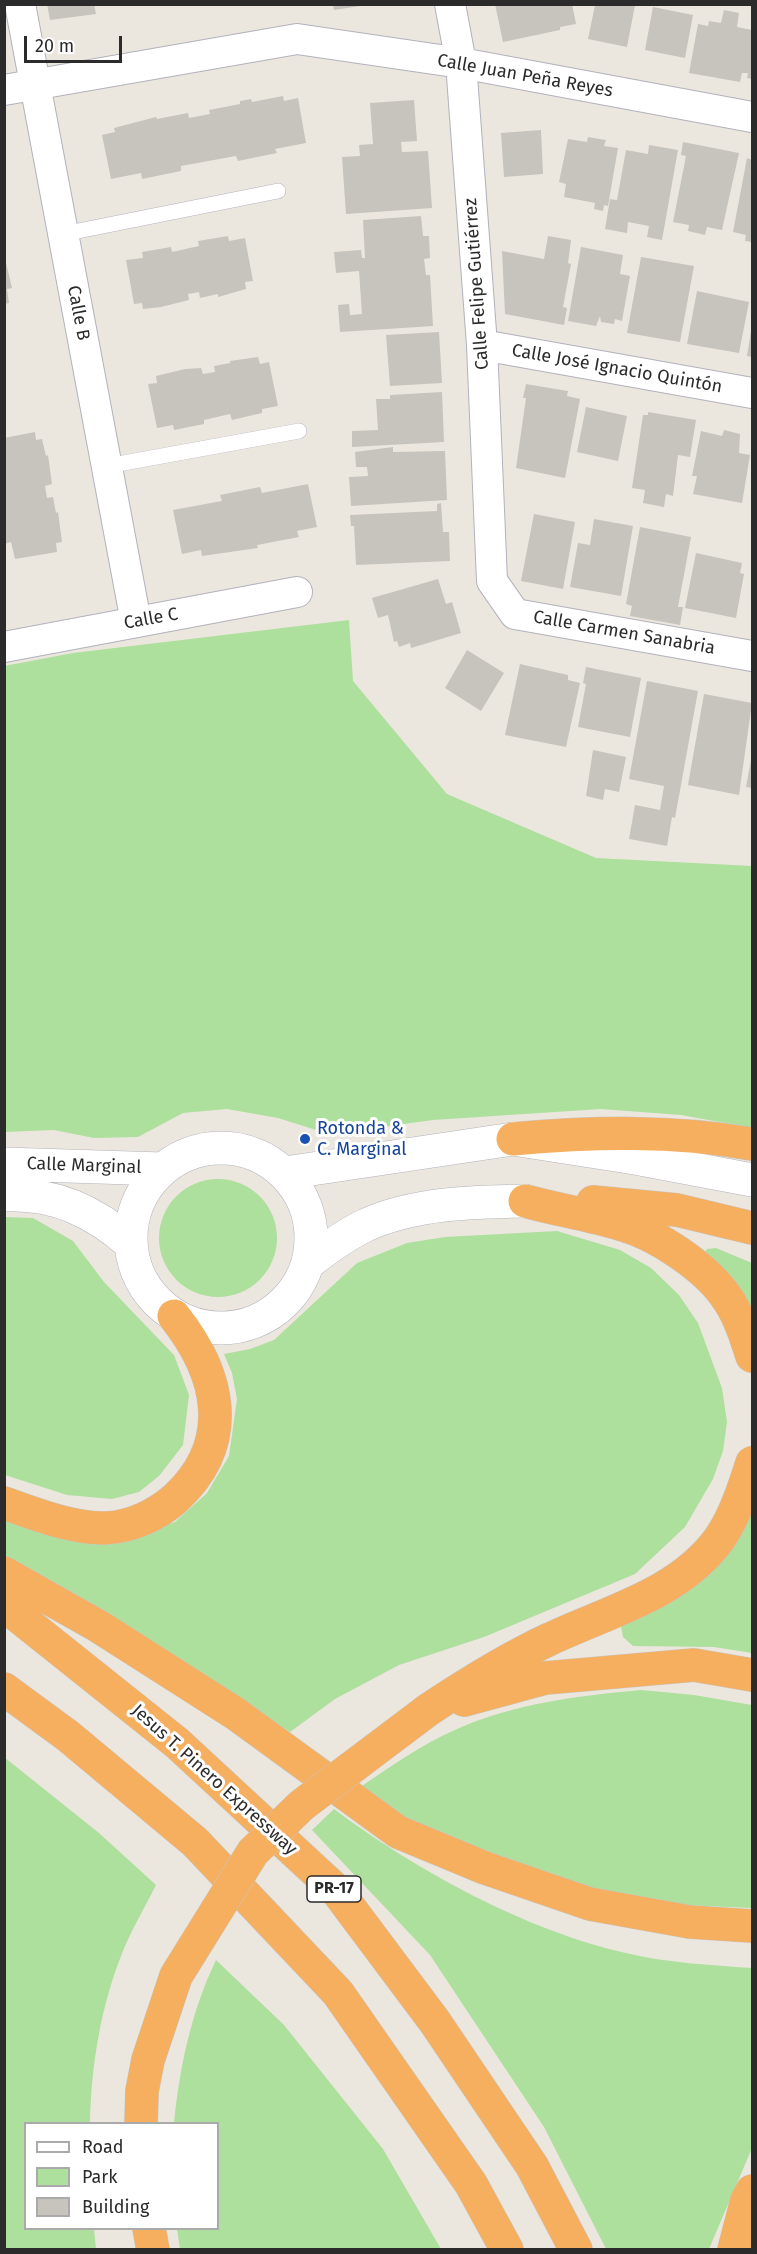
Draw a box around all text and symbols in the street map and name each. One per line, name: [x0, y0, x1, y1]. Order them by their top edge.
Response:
scale bar: [27, 24, 124, 62]
text: 20 m: [35, 35, 74, 57]
street label: Calle Juan Peña Reyes: [436, 50, 614, 102]
street label: Calle Felipe Gutiérrez: [460, 197, 494, 371]
street label: Calle B: [62, 284, 94, 342]
street label: Calle José Ignacio Quintón: [510, 340, 724, 398]
street label: Calle C: [122, 604, 180, 634]
street label: Calle Carmen Sanabria: [531, 606, 717, 660]
place label: Rotonda & C. Marginal: [317, 1118, 407, 1160]
marker: Rotonda & C. Marginal: [298, 1132, 312, 1146]
street label: Calle Marginal: [26, 1153, 142, 1179]
street label: Jesus T. Pinero Expressway: [127, 1700, 301, 1860]
road number: PR-17: [307, 1876, 361, 1902]
legend: [24, 2122, 219, 2230]
text: Road: [82, 2136, 124, 2158]
text: Park: [82, 2166, 117, 2188]
text: Building: [82, 2196, 149, 2218]

